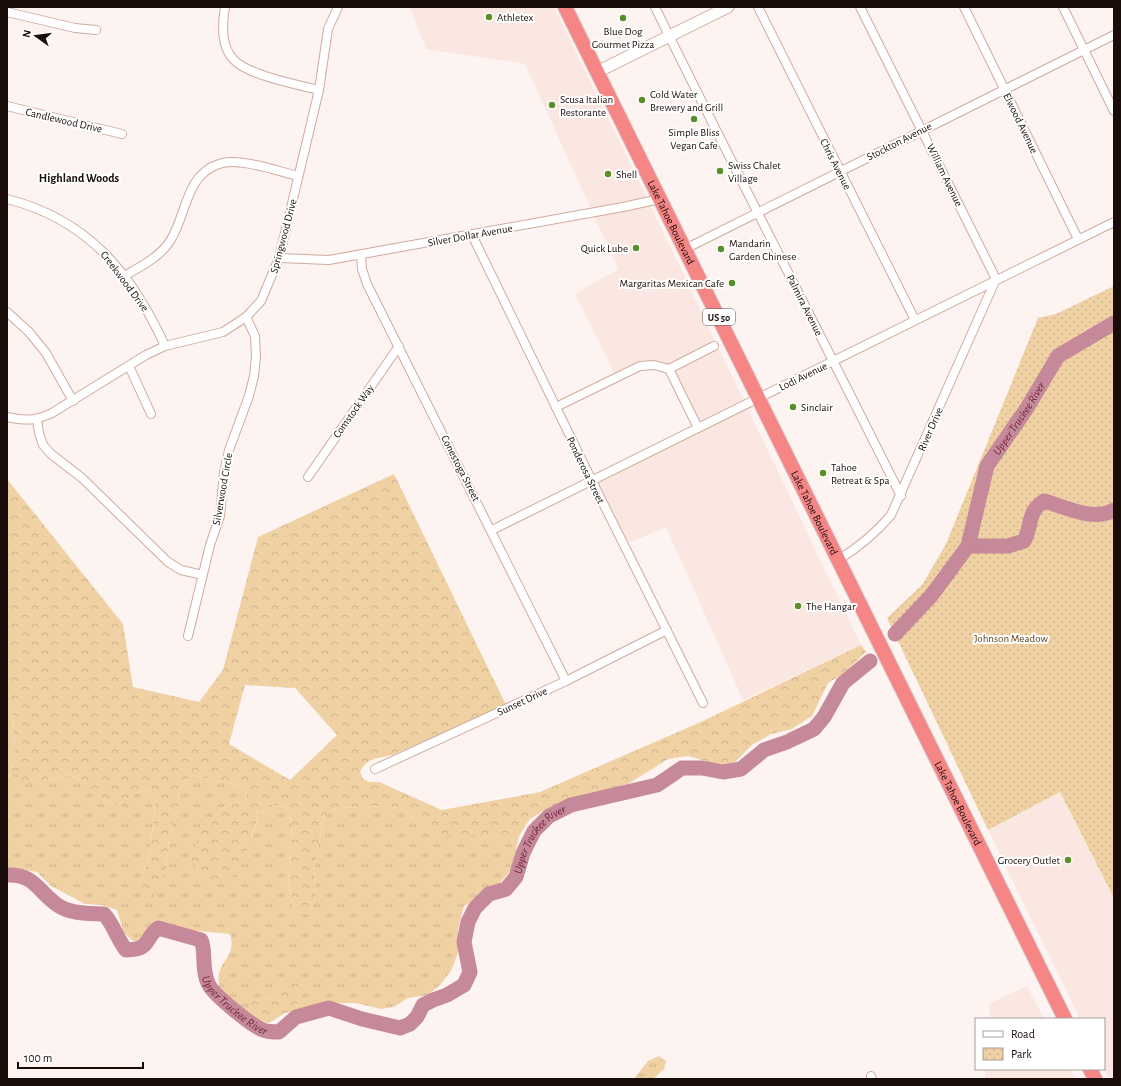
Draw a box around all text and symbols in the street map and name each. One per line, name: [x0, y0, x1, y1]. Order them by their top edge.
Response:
marker: Athletex: [484, 12, 494, 22]
place label: Athletex: [497, 12, 534, 23]
marker: Blue Dog Gourmet Pizza: [618, 13, 628, 23]
north arrow: [16, 16, 56, 56]
place label: Blue Dog Gourmet Pizza: [592, 26, 654, 50]
text: N: [21, 29, 33, 39]
place label: Cold Water Brewery and Grill: [650, 89, 723, 113]
street label: Elwood Avenue: [1001, 91, 1040, 155]
place label: Scusa Italian Restorante: [560, 94, 613, 118]
marker: Cold Water Brewery and Grill: [637, 95, 647, 105]
marker: Scusa Italian Restorante: [547, 100, 557, 110]
street label: Candlewood Drive: [24, 106, 103, 135]
marker: Simple Bliss Vegan Cafe: [689, 114, 699, 124]
street label: Stockton Avenue: [865, 120, 934, 163]
place label: Simple Bliss Vegan Cafe: [668, 127, 720, 151]
street label: Chris Avenue: [818, 137, 853, 191]
street label: William Avenue: [925, 142, 964, 208]
place label: Swiss Chalet Village: [728, 160, 781, 184]
marker: Swiss Chalet Village: [715, 166, 725, 176]
marker: Shell: [603, 169, 613, 179]
place label: Shell: [616, 169, 637, 180]
district label: Highland Woods: [39, 172, 120, 184]
street label: Lake Tahoe Boulevard: [645, 178, 696, 267]
street label: Springwood Drive: [268, 198, 299, 274]
street label: Silver Dollar Avenue: [427, 223, 513, 248]
place label: Mandarin Garden Chinese: [729, 238, 796, 262]
place label: Quick Lube: [581, 243, 628, 254]
marker: Quick Lube: [631, 243, 641, 253]
marker: Mandarin Garden Chinese: [716, 244, 726, 254]
street label: Creekwood Drive: [98, 249, 151, 314]
street label: Palmira Avenue: [784, 273, 825, 338]
place label: Margaritas Mexican Cafe: [620, 278, 724, 289]
marker: Margaritas Mexican Cafe: [727, 278, 737, 288]
road number: US 50: [703, 309, 735, 325]
street label: Lodi Avenue: [777, 360, 829, 393]
water label: Upper Truckee River: [991, 379, 1048, 457]
street label: Comstock Way: [331, 382, 376, 440]
marker: Sinclair: [788, 402, 798, 412]
place label: Sinclair: [801, 402, 833, 413]
street label: River Drive: [916, 406, 945, 453]
street label: Conestoga Street: [439, 433, 482, 503]
street label: Ponderosa Street: [565, 435, 607, 506]
street label: Silverwood Circle: [211, 452, 234, 526]
place label: Tahoe Retreat & Spa: [831, 462, 890, 486]
marker: Tahoe Retreat & Spa: [818, 468, 828, 478]
street label: Lake Tahoe Boulevard: [789, 469, 840, 557]
marker: The Hangar: [793, 601, 803, 611]
place label: The Hangar: [806, 601, 856, 612]
park label: Johnson Meadow: [974, 633, 1048, 644]
street label: Sunset Drive: [496, 685, 549, 718]
street label: Lake Tahoe Boulevard: [932, 759, 983, 848]
water label: Upper Truckee River: [511, 802, 568, 875]
place label: Grocery Outlet: [998, 855, 1060, 866]
marker: Grocery Outlet: [1063, 855, 1073, 865]
water label: Upper Truckee River: [200, 974, 270, 1037]
legend: [975, 1018, 1105, 1070]
text: Road: [1011, 1028, 1035, 1040]
scale bar: [18, 1044, 143, 1070]
text: Park: [1011, 1048, 1032, 1060]
text: 100 m: [24, 1052, 52, 1064]

